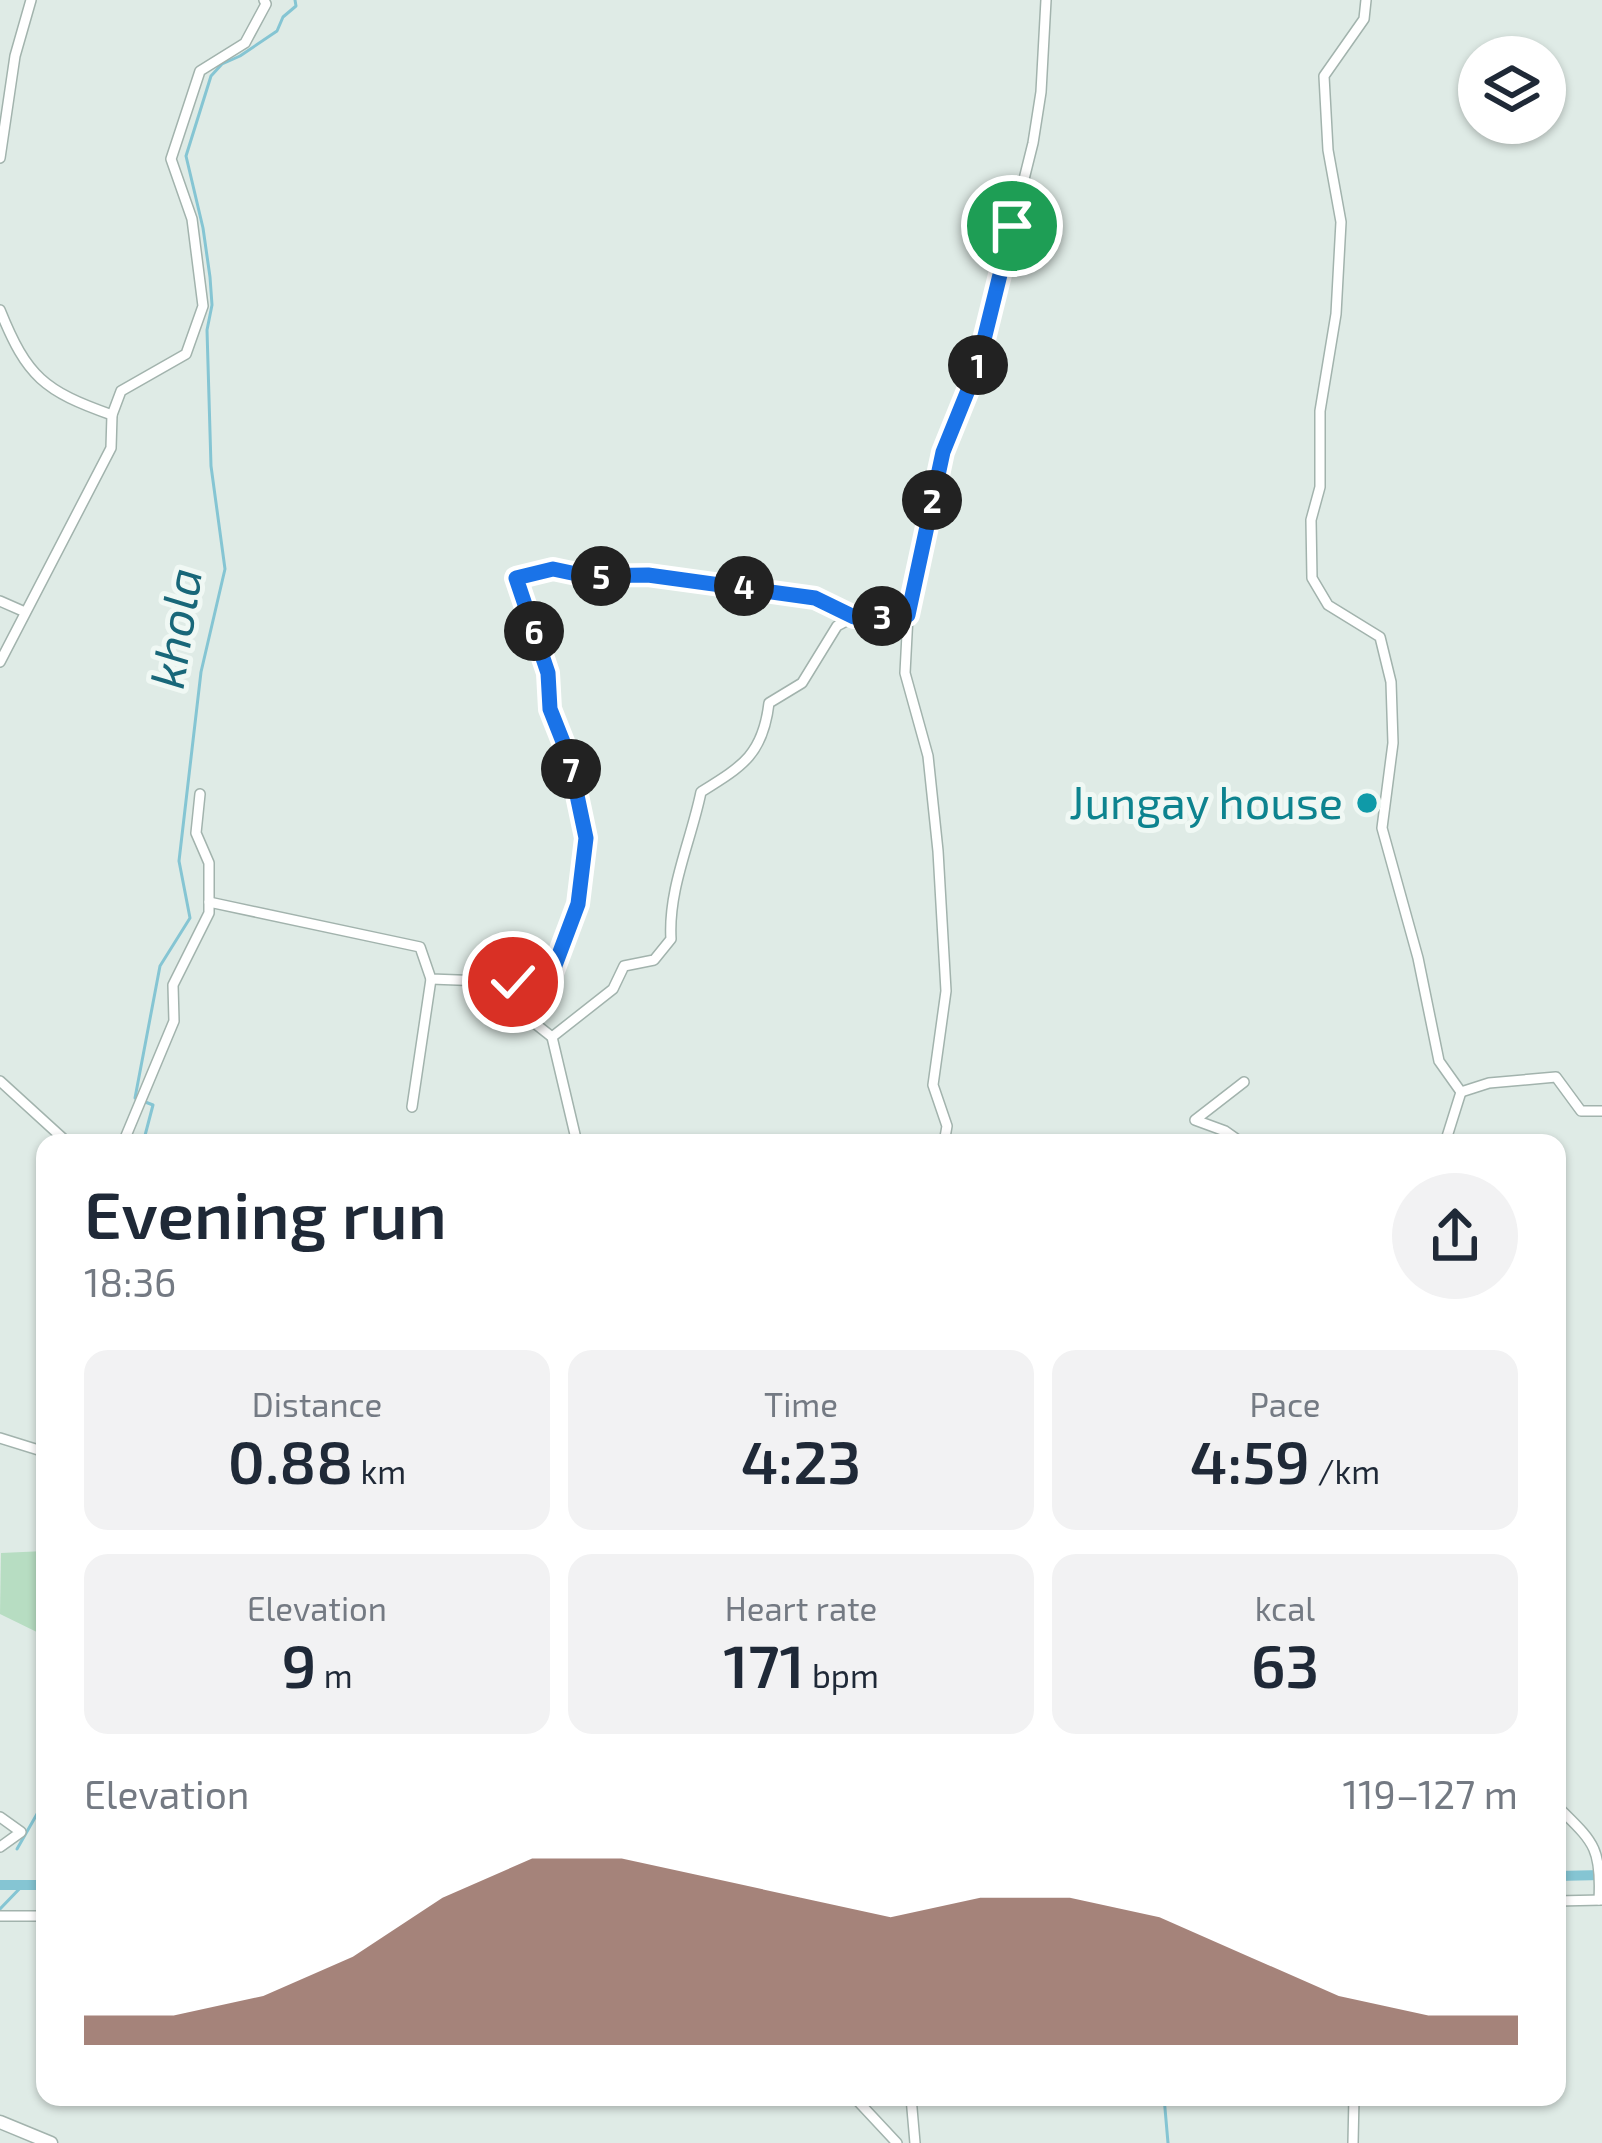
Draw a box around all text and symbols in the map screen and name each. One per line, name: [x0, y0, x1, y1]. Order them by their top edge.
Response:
map controls: [1458, 36, 1566, 144]
button: layers: [1458, 36, 1566, 144]
pin: [961, 175, 1063, 277]
icon: arrive: [979, 193, 1045, 259]
pin: 1: [948, 335, 1008, 395]
text: 1: [971, 345, 985, 385]
pin: 2: [902, 470, 962, 530]
text: 2: [922, 480, 942, 520]
pin: 5: [571, 546, 631, 606]
text: 5: [592, 556, 610, 596]
pin: 4: [714, 556, 774, 616]
water label: khola: [136, 563, 212, 692]
text: 4: [733, 566, 755, 606]
pin: 3: [852, 586, 912, 646]
text: 3: [873, 596, 891, 636]
pin: 6: [504, 601, 564, 661]
text: 6: [524, 611, 544, 651]
pin: 7: [541, 739, 601, 799]
text: 7: [562, 749, 580, 789]
place label: Jungay house: [1069, 774, 1343, 828]
marker: Jungay house: [1354, 790, 1380, 816]
pin: [462, 931, 564, 1033]
icon: check: [480, 949, 546, 1015]
text: Evening run: [84, 1173, 447, 1252]
button: share: [1392, 1173, 1518, 1299]
text: 18:36: [84, 1258, 176, 1305]
text: Distance: [252, 1384, 382, 1424]
text: Time: [764, 1384, 838, 1424]
text: Pace: [1249, 1384, 1321, 1424]
text: 0.88: [228, 1424, 353, 1496]
text: 4:23: [741, 1424, 861, 1496]
text: 4:59: [1190, 1424, 1310, 1496]
text: km: [353, 1451, 406, 1491]
text: /km: [1310, 1451, 1380, 1491]
text: Elevation: [247, 1588, 387, 1628]
text: Heart rate: [725, 1588, 877, 1628]
text: kcal: [1255, 1588, 1315, 1628]
text: 9: [281, 1628, 316, 1700]
text: 171: [723, 1628, 805, 1700]
text: 63: [1251, 1628, 1319, 1700]
text: m: [316, 1655, 353, 1695]
text: bpm: [805, 1655, 879, 1695]
text: Elevation: [84, 1770, 249, 1817]
text: 119–127 m: [1343, 1770, 1518, 1817]

